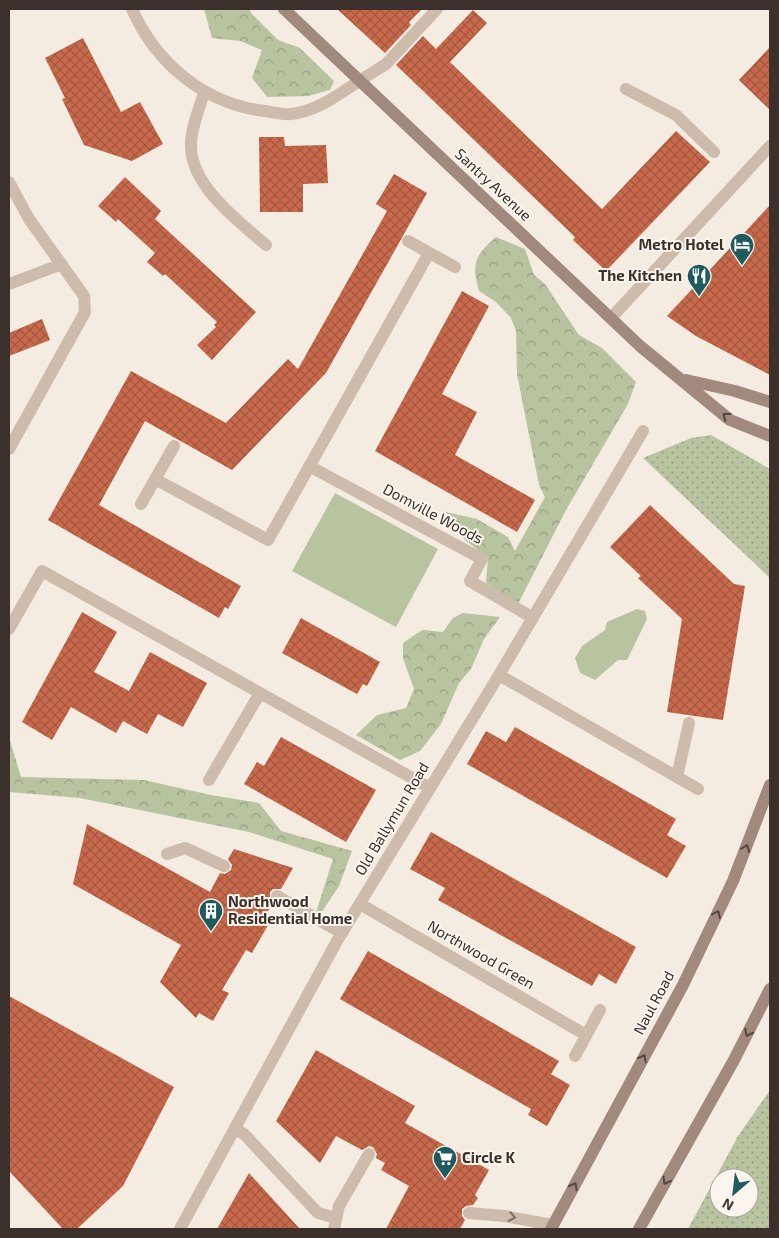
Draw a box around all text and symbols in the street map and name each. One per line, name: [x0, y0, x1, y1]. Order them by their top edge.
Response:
street label: Santry Avenue: [452, 144, 536, 224]
hotel icon: Metro Hotel: [729, 232, 755, 266]
place label: Metro Hotel: [639, 235, 724, 253]
restaurant icon: The Kitchen: [686, 263, 712, 297]
place label: The Kitchen: [598, 266, 682, 284]
one-way arrow: [722, 413, 732, 422]
street label: Domville Woods: [380, 479, 487, 547]
street label: Old Ballymun Road: [350, 759, 432, 878]
one-way arrow: [739, 844, 750, 853]
place label: Northwood Residential Home: [228, 892, 352, 927]
building icon: Northwood Residential Home: [198, 898, 224, 932]
one-way arrow: [711, 910, 721, 919]
street label: Northwood Green: [425, 916, 538, 992]
street label: Naul Road: [629, 968, 677, 1037]
one-way arrow: [744, 1028, 754, 1037]
one-way arrow: [637, 1055, 647, 1064]
supermarket icon: Circle K: [432, 1145, 458, 1179]
place label: Circle K: [462, 1148, 515, 1166]
north arrow: [709, 1168, 759, 1218]
one-way arrow: [662, 1176, 672, 1185]
one-way arrow: [568, 1183, 578, 1192]
text: N: [719, 1195, 736, 1215]
one-way arrow: [507, 1212, 516, 1222]

